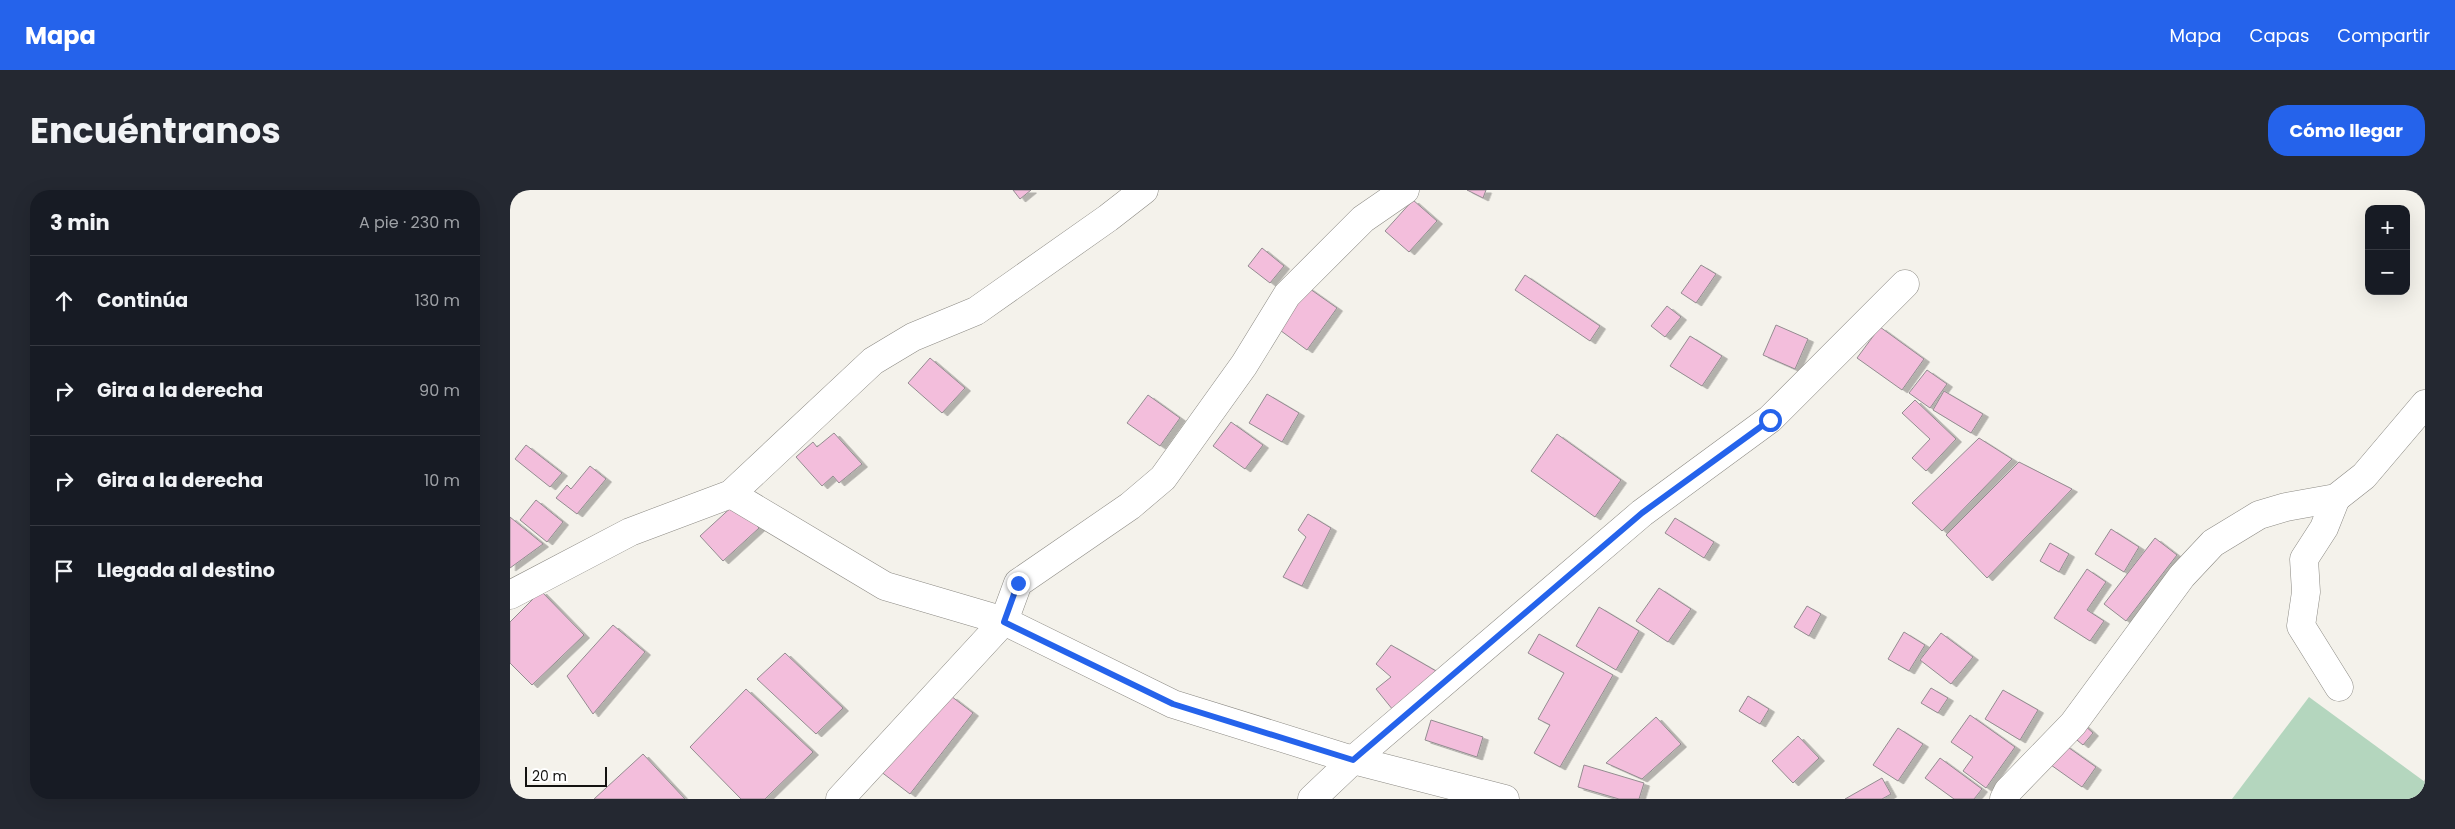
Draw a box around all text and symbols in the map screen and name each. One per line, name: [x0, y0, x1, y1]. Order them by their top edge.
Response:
text: Mapa: [25, 19, 96, 52]
text: Mapa: [2169, 23, 2222, 48]
text: Capas: [2250, 23, 2309, 48]
text: Compartir: [2337, 23, 2430, 48]
button: Cómo llegar: [2268, 105, 2425, 156]
text: Encuéntranos: [30, 106, 281, 155]
map controls: [2365, 205, 2410, 295]
button: +: [2365, 205, 2410, 250]
text: 3 min: [50, 208, 110, 237]
text: A pie · 230 m: [359, 211, 460, 234]
button: −: [2365, 250, 2410, 295]
icon: ahead: [50, 287, 78, 315]
text: Continúa: [97, 287, 188, 314]
text: 130 m: [415, 289, 460, 312]
icon: right: [50, 377, 78, 405]
text: Gira a la derecha: [97, 377, 263, 404]
text: 90 m: [419, 379, 460, 402]
route start: [1759, 409, 1782, 432]
icon: right: [50, 467, 78, 495]
text: Gira a la derecha: [97, 467, 263, 494]
text: 10 m: [424, 469, 460, 492]
icon: arrive: [50, 557, 78, 585]
text: Llegada al destino: [97, 557, 275, 584]
route end: [1007, 572, 1030, 595]
scale bar: [525, 764, 608, 787]
text: 20 m: [532, 766, 567, 786]

